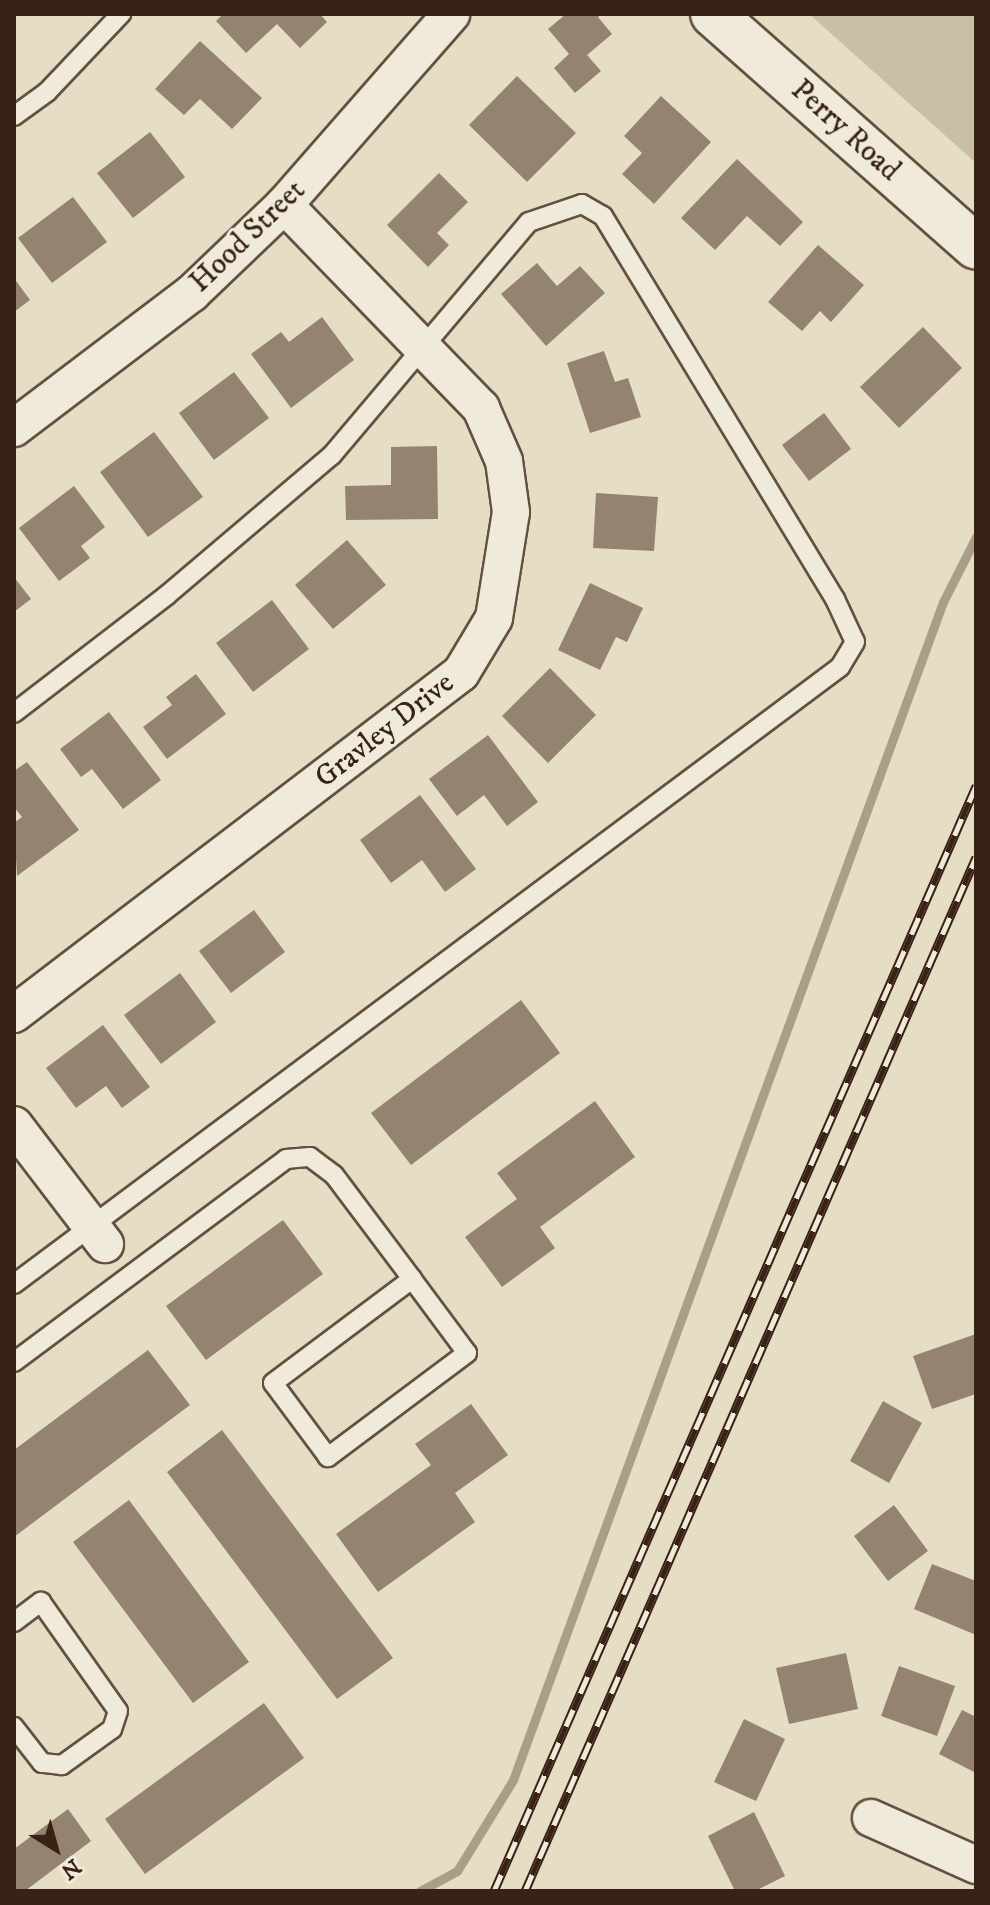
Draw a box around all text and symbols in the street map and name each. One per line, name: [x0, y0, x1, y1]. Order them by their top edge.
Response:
street label: Perry Road: [783, 73, 907, 189]
street label: Hood Street: [183, 173, 313, 301]
street label: Gravley Drive: [308, 666, 462, 796]
north arrow: [16, 1809, 96, 1889]
text: N: [55, 1852, 86, 1885]

